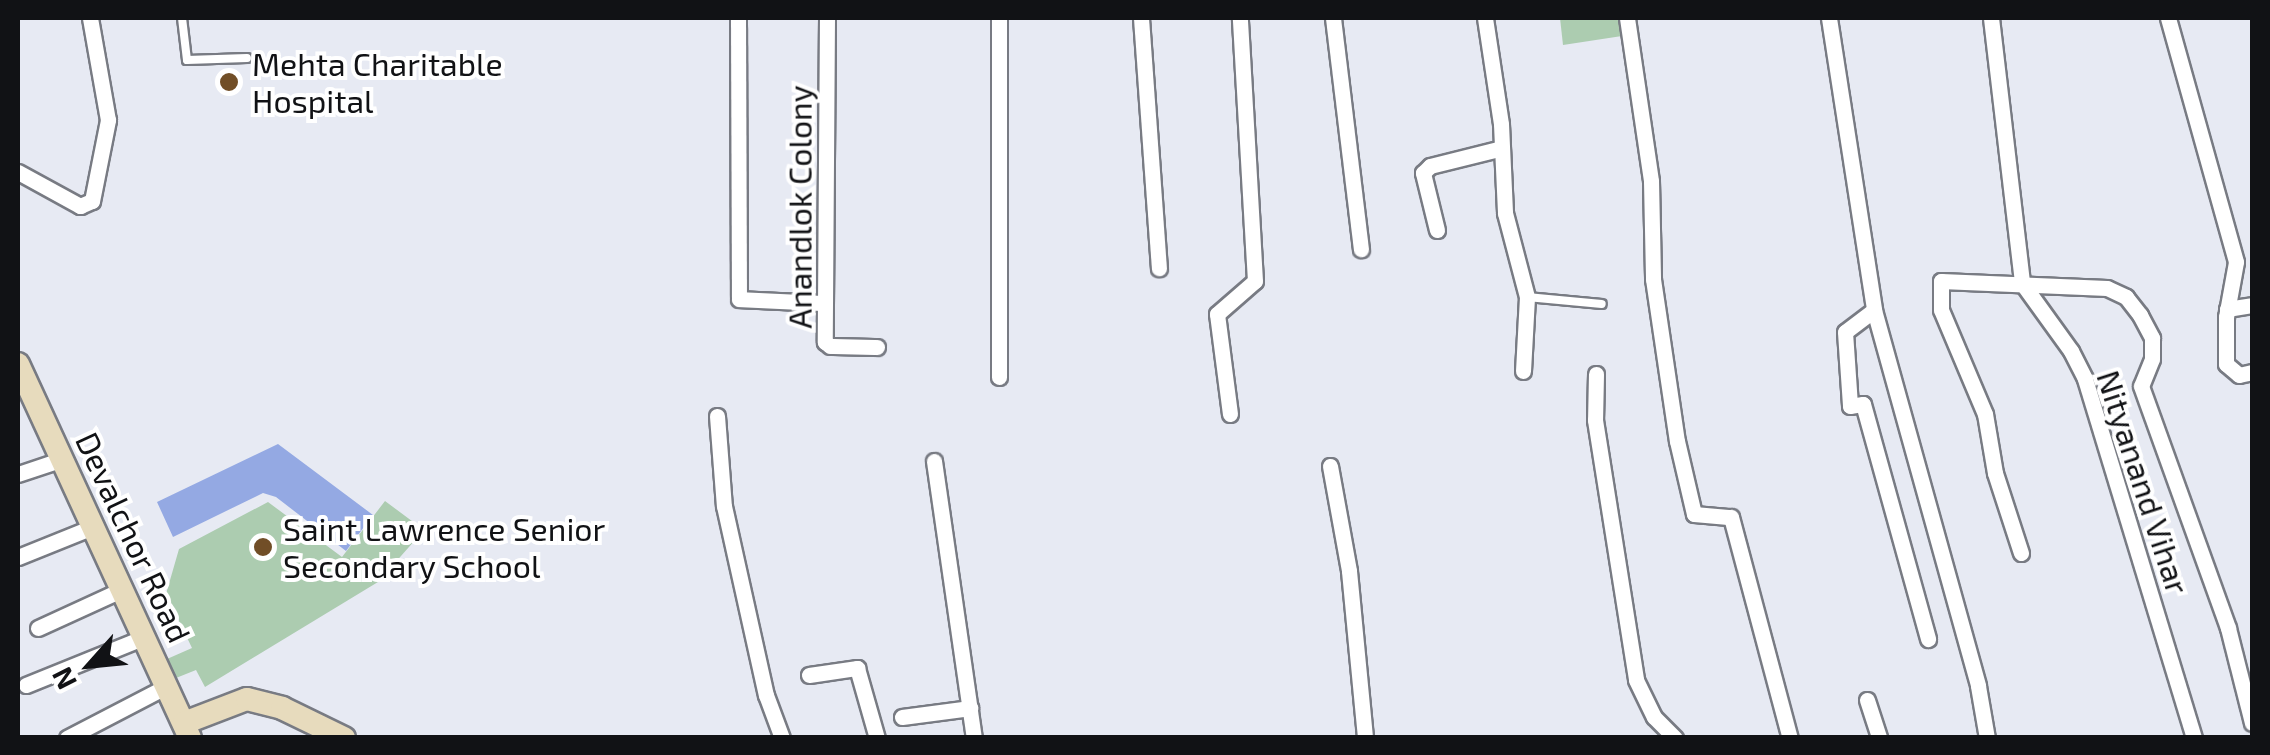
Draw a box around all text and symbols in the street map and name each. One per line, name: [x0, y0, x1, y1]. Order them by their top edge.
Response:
place label: Mehta Charitable Hospital: [252, 45, 503, 120]
marker: Mehta Charitable Hospital: [216, 69, 242, 95]
street label: Anandlok Colony: [780, 85, 818, 329]
street label: Nityanand Vihar: [2090, 365, 2198, 599]
street label: Devalchor Road: [68, 425, 200, 649]
place label: Saint Lawrence Senior Secondary School: [283, 510, 605, 585]
marker: Saint Lawrence Senior Secondary School: [252, 536, 274, 558]
north arrow: [40, 615, 140, 715]
text: N: [44, 662, 83, 695]

